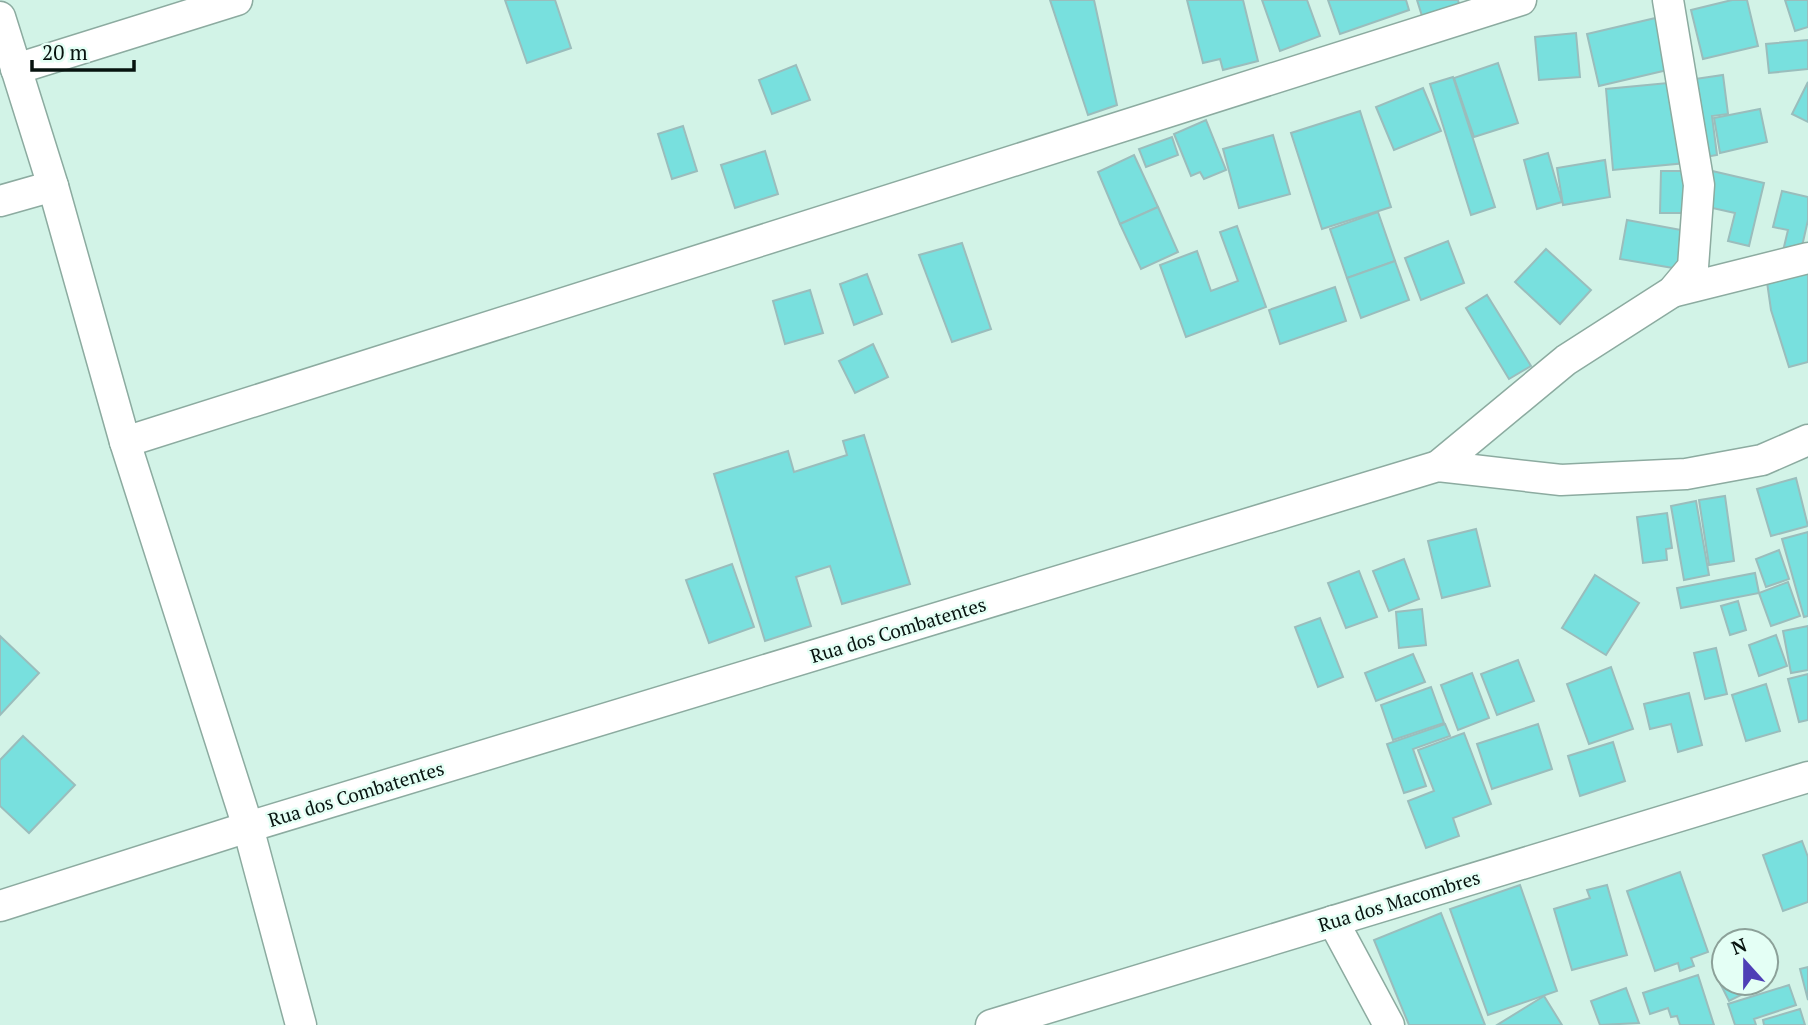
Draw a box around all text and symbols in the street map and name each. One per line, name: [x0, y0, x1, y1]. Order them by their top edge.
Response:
scale bar: [32, 28, 133, 72]
text: 20 m: [42, 38, 88, 66]
street label: Rua dos Combatentes: [807, 591, 989, 668]
street label: Rua dos Combatentes: [265, 755, 447, 832]
street label: Rua dos Macombres: [1315, 864, 1483, 937]
north arrow: [1710, 927, 1780, 997]
text: N: [1728, 931, 1750, 960]

